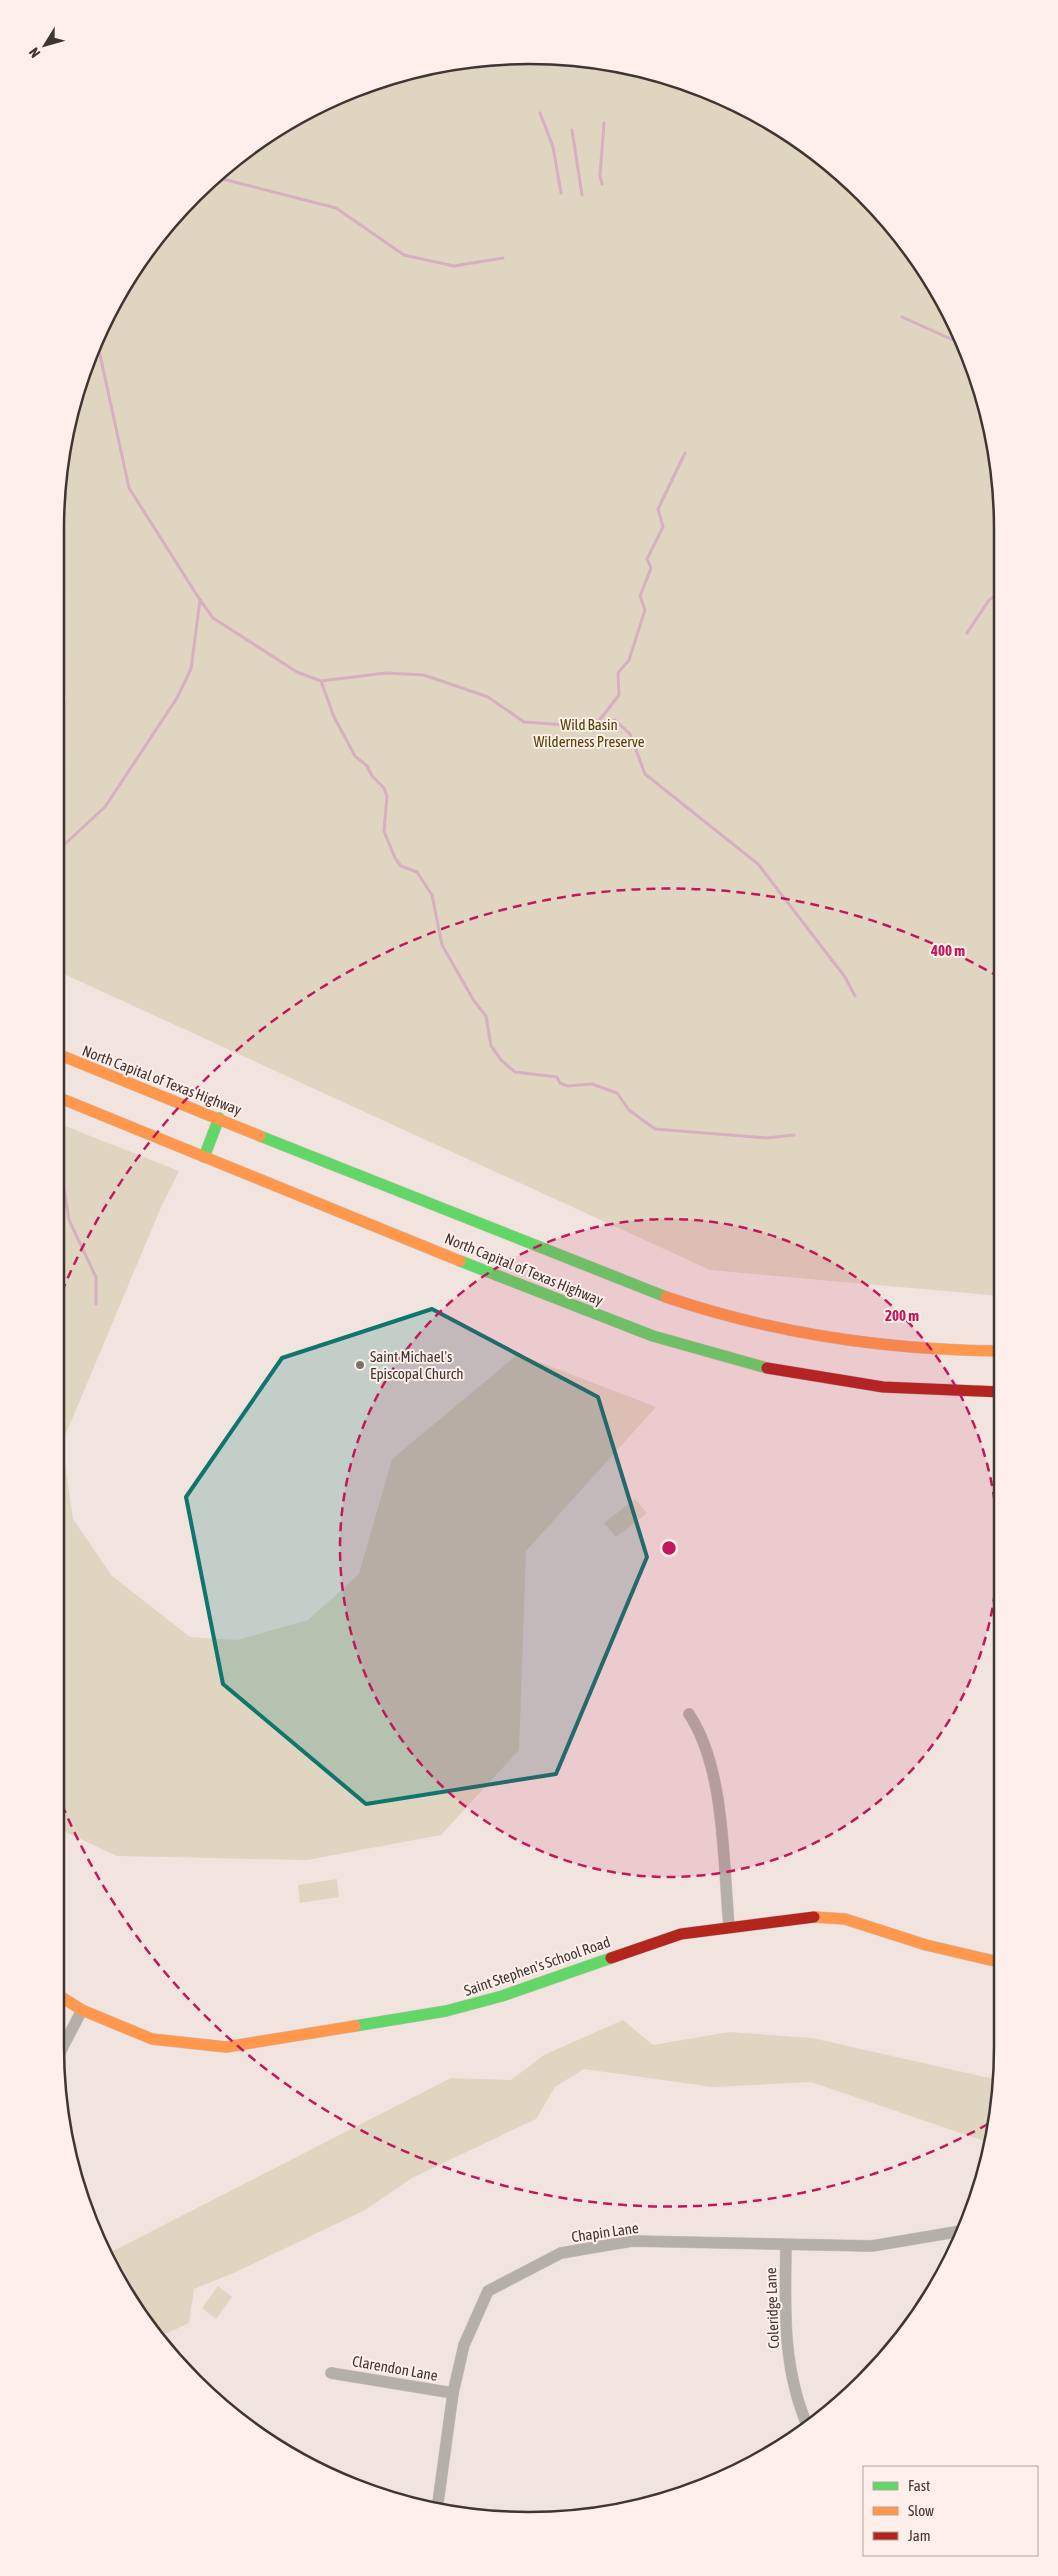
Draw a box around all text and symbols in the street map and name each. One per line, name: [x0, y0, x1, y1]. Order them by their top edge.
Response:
north arrow: [20, 20, 70, 70]
text: N: [26, 45, 43, 61]
park label: Wild Basin Wilderness Preserve: [533, 716, 645, 750]
text: 400 m: [930, 942, 965, 959]
street label: North Capital of Texas Highway: [80, 1042, 244, 1118]
street label: North Capital of Texas Highway: [442, 1229, 606, 1309]
text: 200 m: [885, 1307, 919, 1324]
place label: Saint Michael's Episcopal Church: [370, 1348, 463, 1382]
marker: Saint Michael's Episcopal Church: [354, 1359, 366, 1371]
centre of rings: [660, 1539, 678, 1557]
street label: Saint Stephen's School Road: [462, 1933, 612, 1999]
street label: Chapin Lane: [570, 2219, 640, 2245]
street label: Coleridge Lane: [762, 2267, 782, 2349]
street label: Clarendon Lane: [351, 2352, 439, 2384]
legend: [863, 2466, 1038, 2556]
text: Fast: [908, 2477, 930, 2494]
text: Slow: [908, 2502, 934, 2519]
text: Jam: [908, 2527, 931, 2544]

